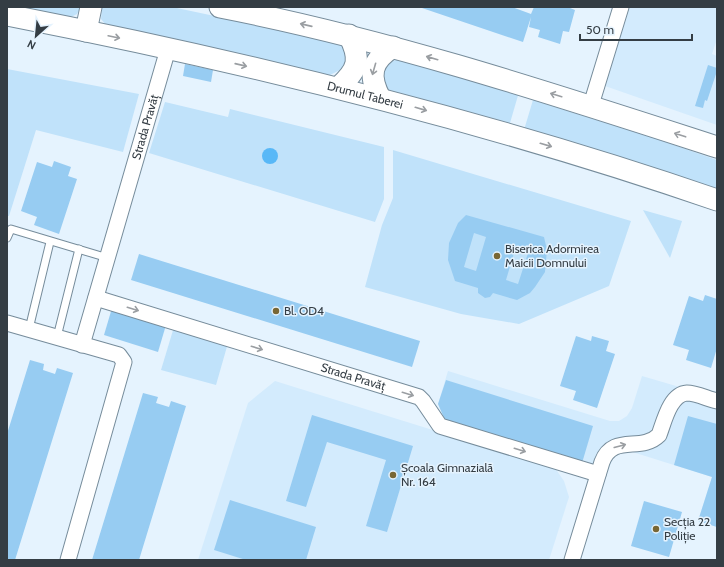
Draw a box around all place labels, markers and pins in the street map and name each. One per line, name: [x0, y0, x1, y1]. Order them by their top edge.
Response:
place label: Biserica Adormirea Maicii Domnului: [505, 241, 599, 270]
marker: Biserica Adormirea Maicii Domnului: [492, 251, 502, 261]
place label: Bl. OD4: [284, 303, 324, 318]
marker: Bl. OD4: [271, 306, 281, 316]
place label: Școala Gimnazială Nr. 164: [401, 460, 493, 489]
marker: Școala Gimnazială Nr. 164: [388, 470, 398, 480]
place label: Secția 22 Poliție: [664, 514, 710, 544]
marker: Secția 22 Poliție: [651, 524, 661, 534]

